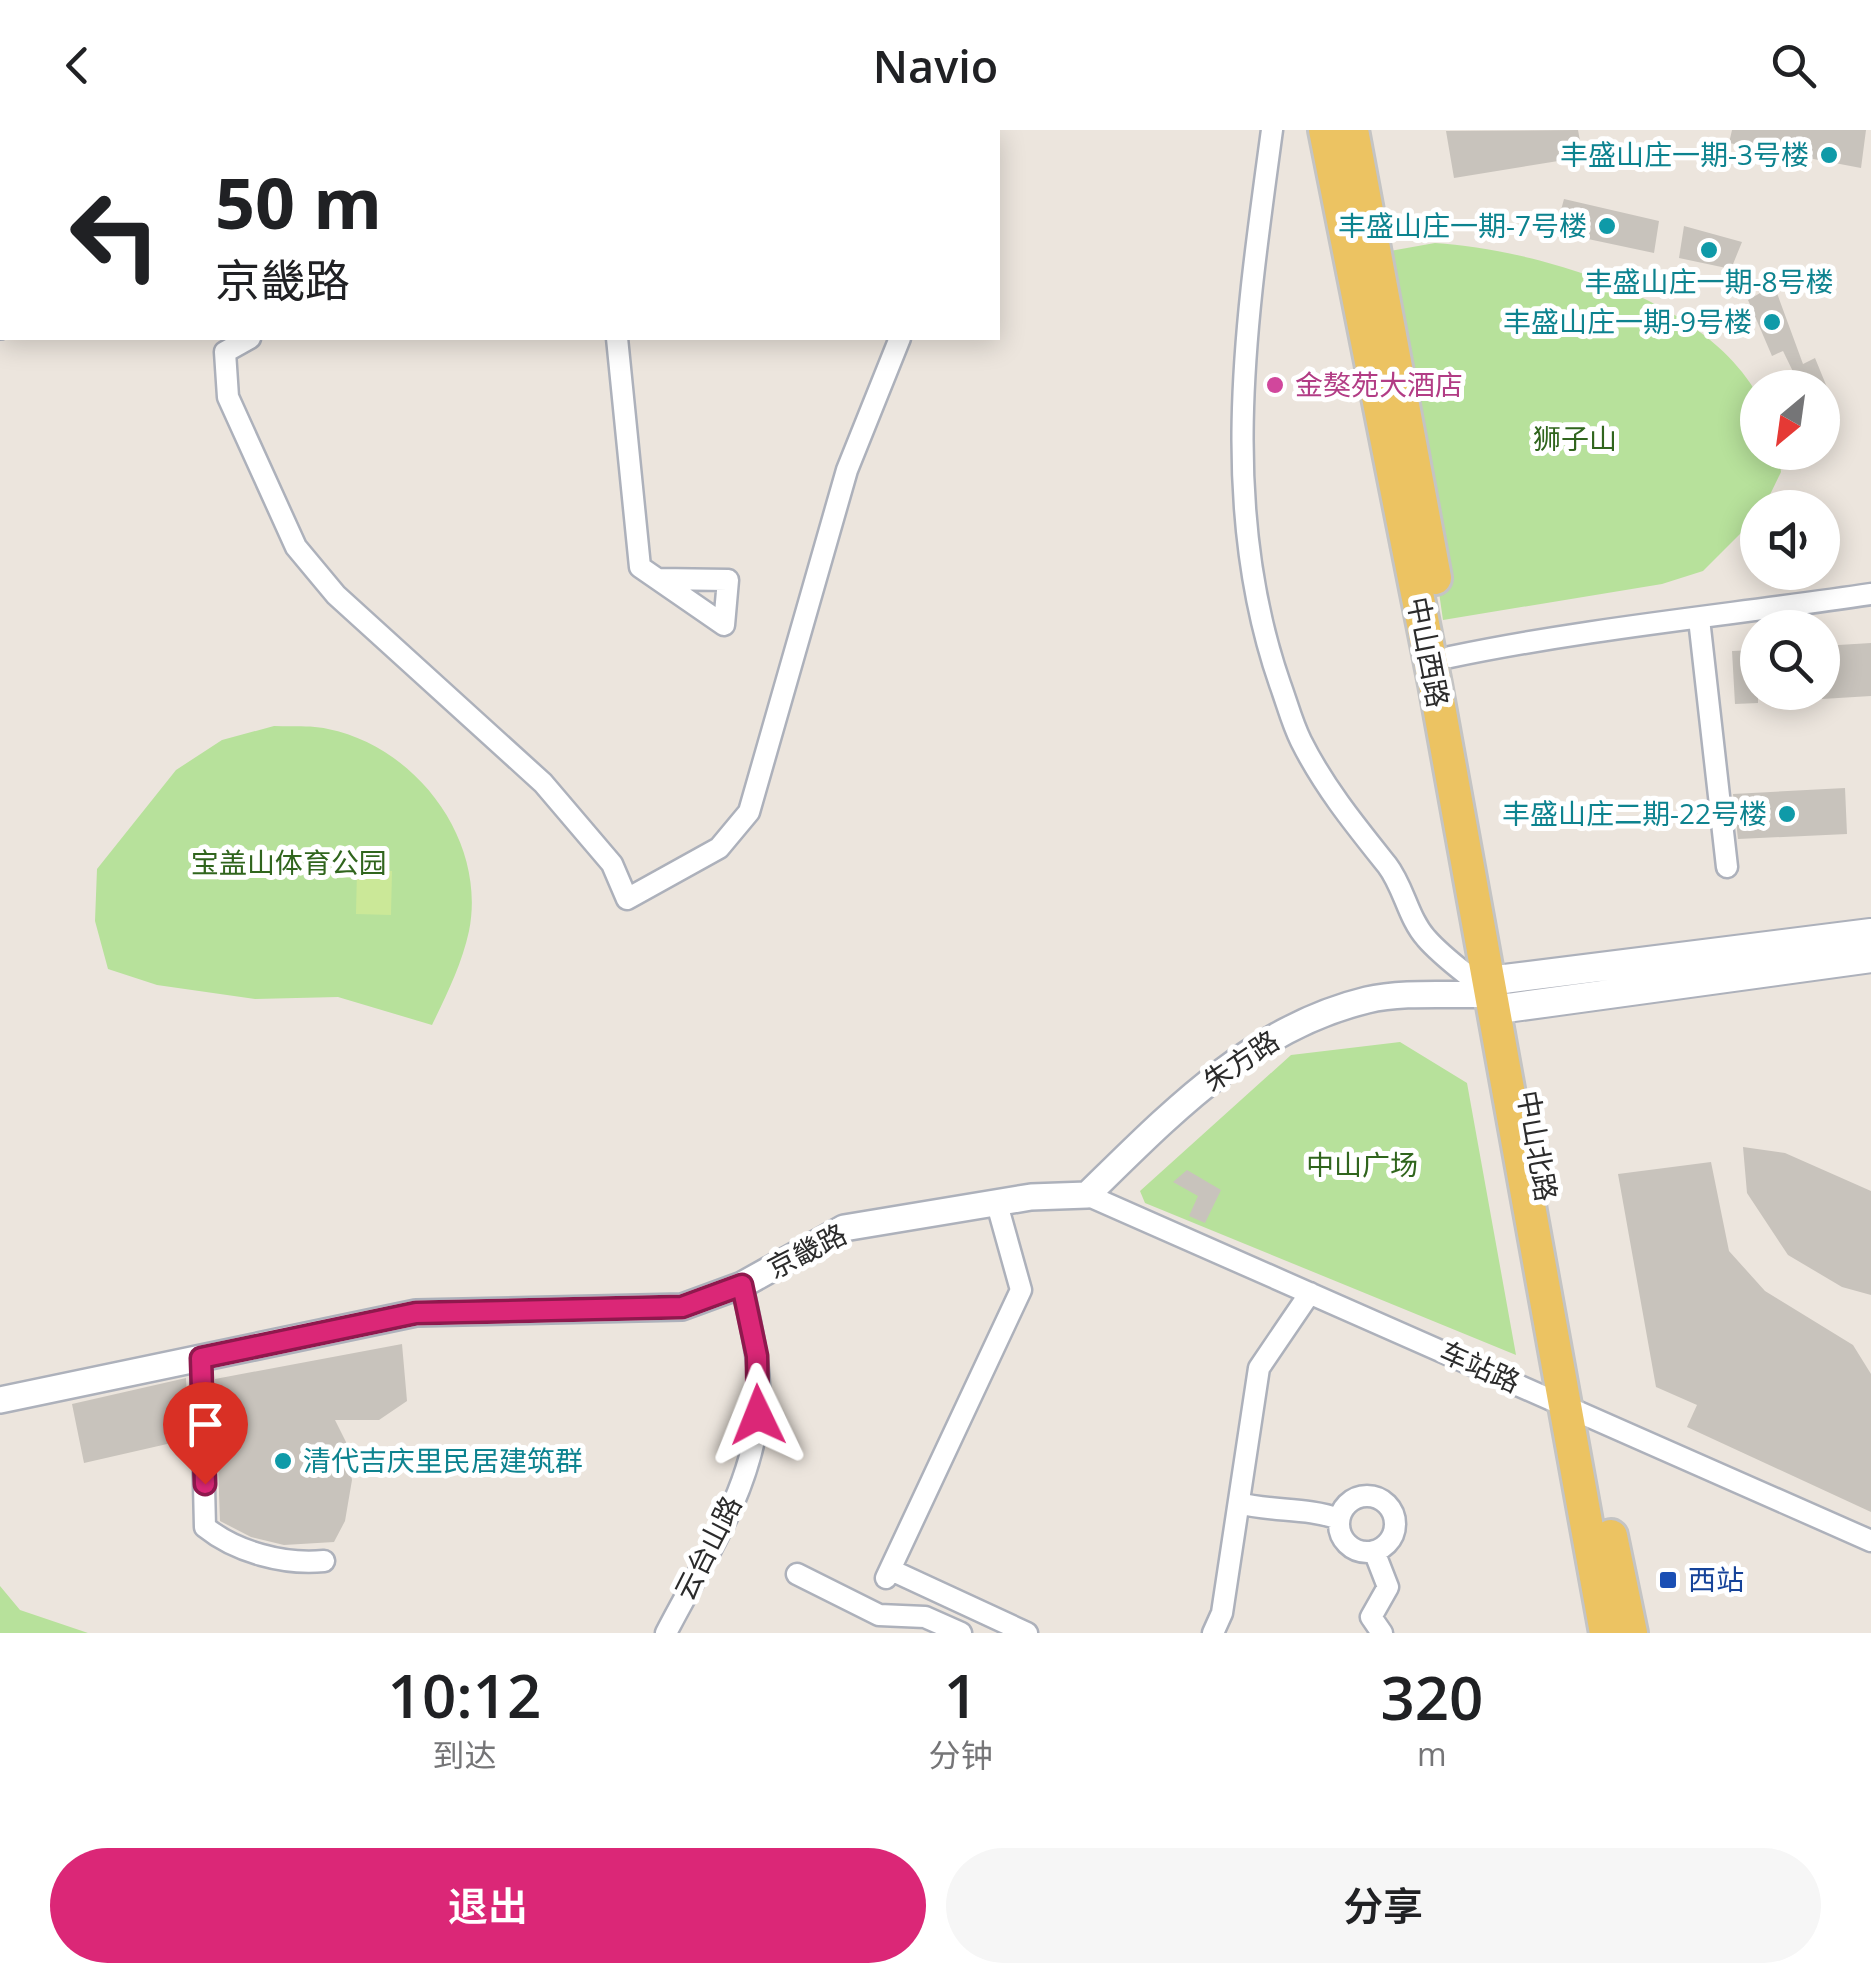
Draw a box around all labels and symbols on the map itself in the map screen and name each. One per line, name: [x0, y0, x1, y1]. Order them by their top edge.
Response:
place label: 丰盛山庄一期-3号楼: [1560, 135, 1809, 173]
marker: 丰盛山庄一期-3号楼: [1818, 144, 1840, 166]
place label: 丰盛山庄一期-7号楼: [1338, 206, 1587, 244]
marker: 丰盛山庄一期-7号楼: [1596, 215, 1618, 237]
marker: 丰盛山庄一期-8号楼: [1698, 239, 1720, 261]
place label: 丰盛山庄一期-8号楼: [1584, 262, 1834, 300]
place label: 丰盛山庄一期-9号楼: [1503, 302, 1752, 340]
marker: 丰盛山庄一期-9号楼: [1761, 311, 1783, 333]
place label: 金獒苑大酒店: [1295, 365, 1463, 403]
north arrow: [1740, 370, 1840, 470]
marker: 金獒苑大酒店: [1264, 374, 1286, 396]
park label: 狮子山: [1533, 419, 1617, 457]
street label: 中山西路: [1400, 593, 1458, 710]
place label: 丰盛山庄二期-22号楼: [1502, 794, 1767, 832]
marker: 丰盛山庄二期-22号楼: [1776, 803, 1798, 825]
park label: 宝盖山体育公园: [191, 843, 387, 881]
street label: 朱方路: [1195, 1021, 1286, 1099]
street label: 中山北路: [1510, 1087, 1566, 1204]
park label: 中山广场: [1306, 1145, 1418, 1183]
street label: 京畿路: [760, 1214, 853, 1286]
street label: 车站路: [1434, 1332, 1527, 1401]
position arrow: [706, 1363, 810, 1467]
pin: [163, 1382, 248, 1485]
place label: 清代吉庆里民居建筑群: [303, 1441, 583, 1479]
marker: 清代吉庆里民居建筑群: [272, 1450, 294, 1472]
street label: 云台山路: [665, 1489, 749, 1606]
place label: 西站: [1688, 1560, 1744, 1598]
marker: 西站: [1657, 1569, 1679, 1591]

